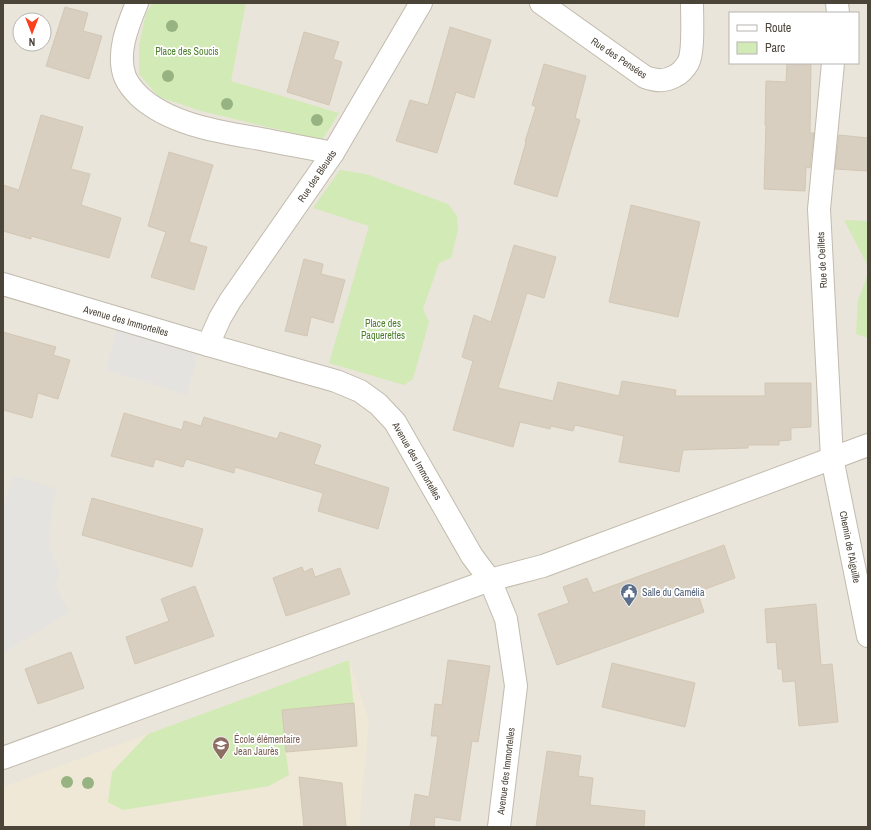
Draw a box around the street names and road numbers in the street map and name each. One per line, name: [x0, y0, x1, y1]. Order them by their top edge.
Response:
street label: Rue des Pensées: [589, 35, 649, 81]
street label: Rue des Bleuets: [295, 147, 339, 205]
street label: Rue de Oeillets: [814, 231, 830, 289]
street label: Avenue des Immortelles: [81, 302, 170, 339]
street label: Avenue des Immortelles: [389, 419, 445, 502]
street label: Chemin de l'Aiguille: [837, 510, 863, 585]
street label: Avenue des Immortelles: [494, 727, 518, 816]

